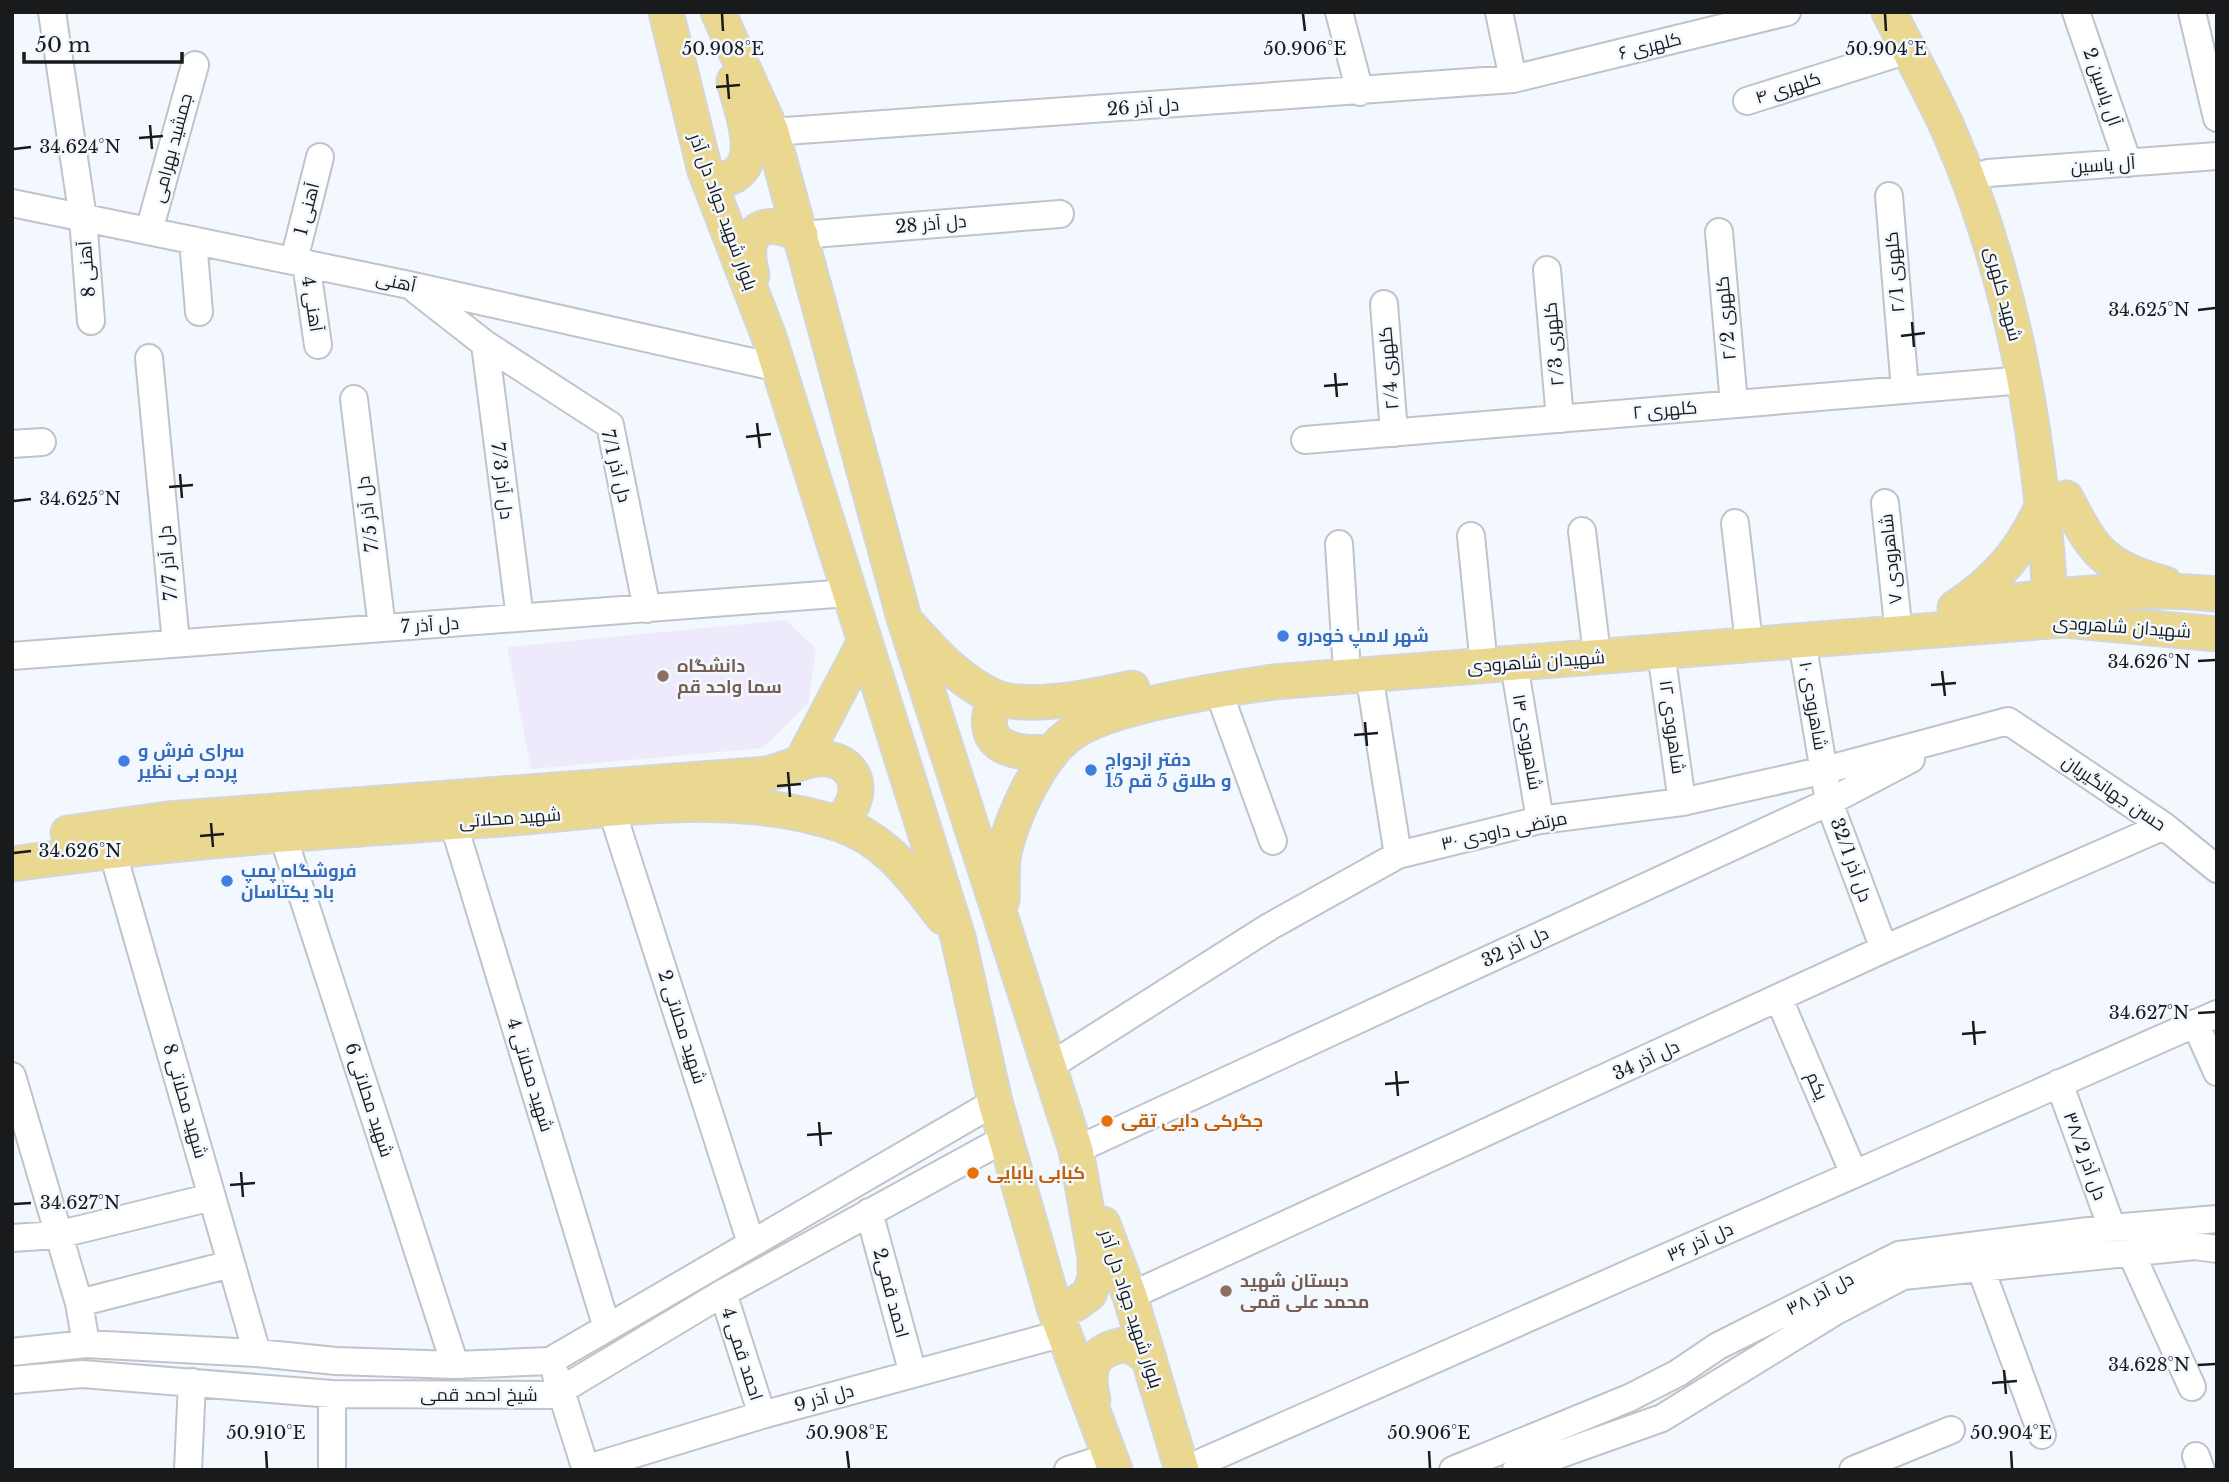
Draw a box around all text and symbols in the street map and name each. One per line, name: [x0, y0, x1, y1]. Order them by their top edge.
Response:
scale bar: [24, 21, 182, 65]
street label: کلهری ۶: [1616, 28, 1684, 64]
text: 50 m: [35, 32, 91, 58]
text: 50.908°E: [682, 38, 764, 60]
text: 50.906°E: [1264, 38, 1346, 60]
text: 50.904°E: [1845, 38, 1927, 60]
street label: آل یاسین 2: [2078, 45, 2126, 129]
street label: کلهری ۴: [1753, 67, 1823, 109]
street label: جمشید بهرامی: [147, 91, 197, 205]
street label: دل آذر 26: [1106, 94, 1180, 120]
street label: بلوار شهید جواد دل آذر: [684, 130, 762, 294]
text: 34.624°N: [39, 136, 121, 158]
street label: آل یاسین: [2070, 152, 2136, 178]
street label: آهنی 1: [290, 180, 324, 238]
street label: دل آذر 28: [895, 210, 967, 238]
street label: کلهری ۲/1: [1881, 231, 1909, 313]
street label: آهنی 8: [74, 240, 100, 298]
street label: شهید کلهری: [1980, 244, 2026, 344]
street label: آهنی: [374, 267, 418, 297]
street label: آهنی 4: [297, 275, 327, 334]
street label: کلهری ۲/2: [1711, 275, 1741, 361]
text: 34.625°N: [2108, 299, 2190, 321]
street label: کلهری ۲/3: [1539, 301, 1569, 387]
street label: کلهری ۲/4: [1374, 326, 1404, 410]
street label: کلهری ۲: [1632, 396, 1698, 424]
street label: دل آذر 7/1: [596, 427, 636, 505]
street label: دل آذر 7/3: [486, 441, 518, 521]
street label: دل آذر 7/5: [352, 475, 384, 553]
text: 34.625°N: [39, 488, 121, 510]
street label: ۷ شاهرودی: [1875, 513, 1907, 605]
street label: دل آذر 7/7: [154, 525, 182, 601]
street label: شهیدان شاهرودی: [2052, 611, 2192, 643]
street label: دل آذر 7: [400, 612, 460, 638]
place label: شهر لامپ خودرو: [1297, 625, 1429, 648]
marker: شهر لامپ خودرو: [1275, 628, 1291, 644]
street label: شهیدان شاهرودی: [1466, 646, 1606, 678]
text: 34.626°N: [2108, 651, 2190, 673]
place label: دانشگاه سما واحد قم: [677, 655, 782, 699]
street label: شاهرودی ۱۰: [1794, 660, 1832, 752]
marker: دانشگاه سما واحد قم: [655, 668, 671, 684]
street label: شاهرودی ۱۲: [1655, 679, 1689, 775]
street label: شاهرودی ۱۴: [1508, 692, 1546, 792]
place label: سرای فرش و پرده بی نظیر: [137, 740, 244, 784]
place label: دفتر ازدواج 15 و طلاق 5 قم: [1105, 749, 1232, 793]
street label: حسن جهانگیریان: [2058, 750, 2170, 836]
marker: سرای فرش و پرده بی نظیر: [116, 753, 132, 769]
marker: دفتر ازدواج 15 و طلاق 5 قم: [1083, 762, 1099, 778]
street label: شهید محلاتی: [458, 803, 562, 833]
street label: ۳۰ مرتضی داودی: [1439, 807, 1569, 855]
street label: دل آذر 32/1: [1826, 815, 1876, 905]
text: 34.626°N: [39, 840, 121, 862]
place label: فروشگاه پمپ باد یکتاسان: [241, 860, 357, 903]
marker: فروشگاه پمپ باد یکتاسان: [219, 873, 235, 889]
street label: دل آذر 32: [1478, 922, 1552, 972]
street label: شهید محلاتی 2: [653, 967, 711, 1087]
text: 34.627°N: [2109, 1002, 2189, 1024]
street label: شهید محلاتی 4: [502, 1015, 558, 1135]
street label: دل آذر 34: [1609, 1035, 1683, 1085]
street label: شهید محلاتی 6: [340, 1040, 398, 1160]
street label: شهید محلاتی 8: [158, 1041, 212, 1161]
street label: یکم: [1800, 1069, 1833, 1104]
street label: دل آذر ۳۸/2: [2059, 1109, 2111, 1203]
place label: جگرکی دایی تقی: [1121, 1110, 1263, 1132]
marker: جگرکی دایی تقی: [1099, 1113, 1115, 1129]
place label: کبابی بابایی: [987, 1162, 1085, 1184]
marker: کبابی بابایی: [965, 1165, 981, 1181]
text: 34.627°N: [40, 1192, 120, 1214]
street label: دل آذر ۳۶: [1664, 1218, 1736, 1266]
street label: بلوار شهید جواد دل آذر: [1095, 1226, 1167, 1391]
street label: احمد قمی2: [868, 1246, 914, 1340]
street label: دل آذر ۳۸: [1783, 1268, 1857, 1320]
place label: دبستان شهید محمد علی قمی: [1240, 1270, 1369, 1313]
marker: دبستان شهید محمد علی قمی: [1218, 1283, 1234, 1299]
street label: احمد قمی 4: [717, 1305, 767, 1403]
text: 34.628°N: [2108, 1354, 2190, 1376]
street label: دل آذر 9: [792, 1379, 856, 1417]
street label: شیخ احمد قمی: [420, 1384, 538, 1407]
text: 50.910°E: [226, 1422, 306, 1444]
text: 50.908°E: [806, 1422, 888, 1444]
text: 50.906°E: [1388, 1422, 1470, 1444]
text: 50.904°E: [1970, 1422, 2052, 1444]

